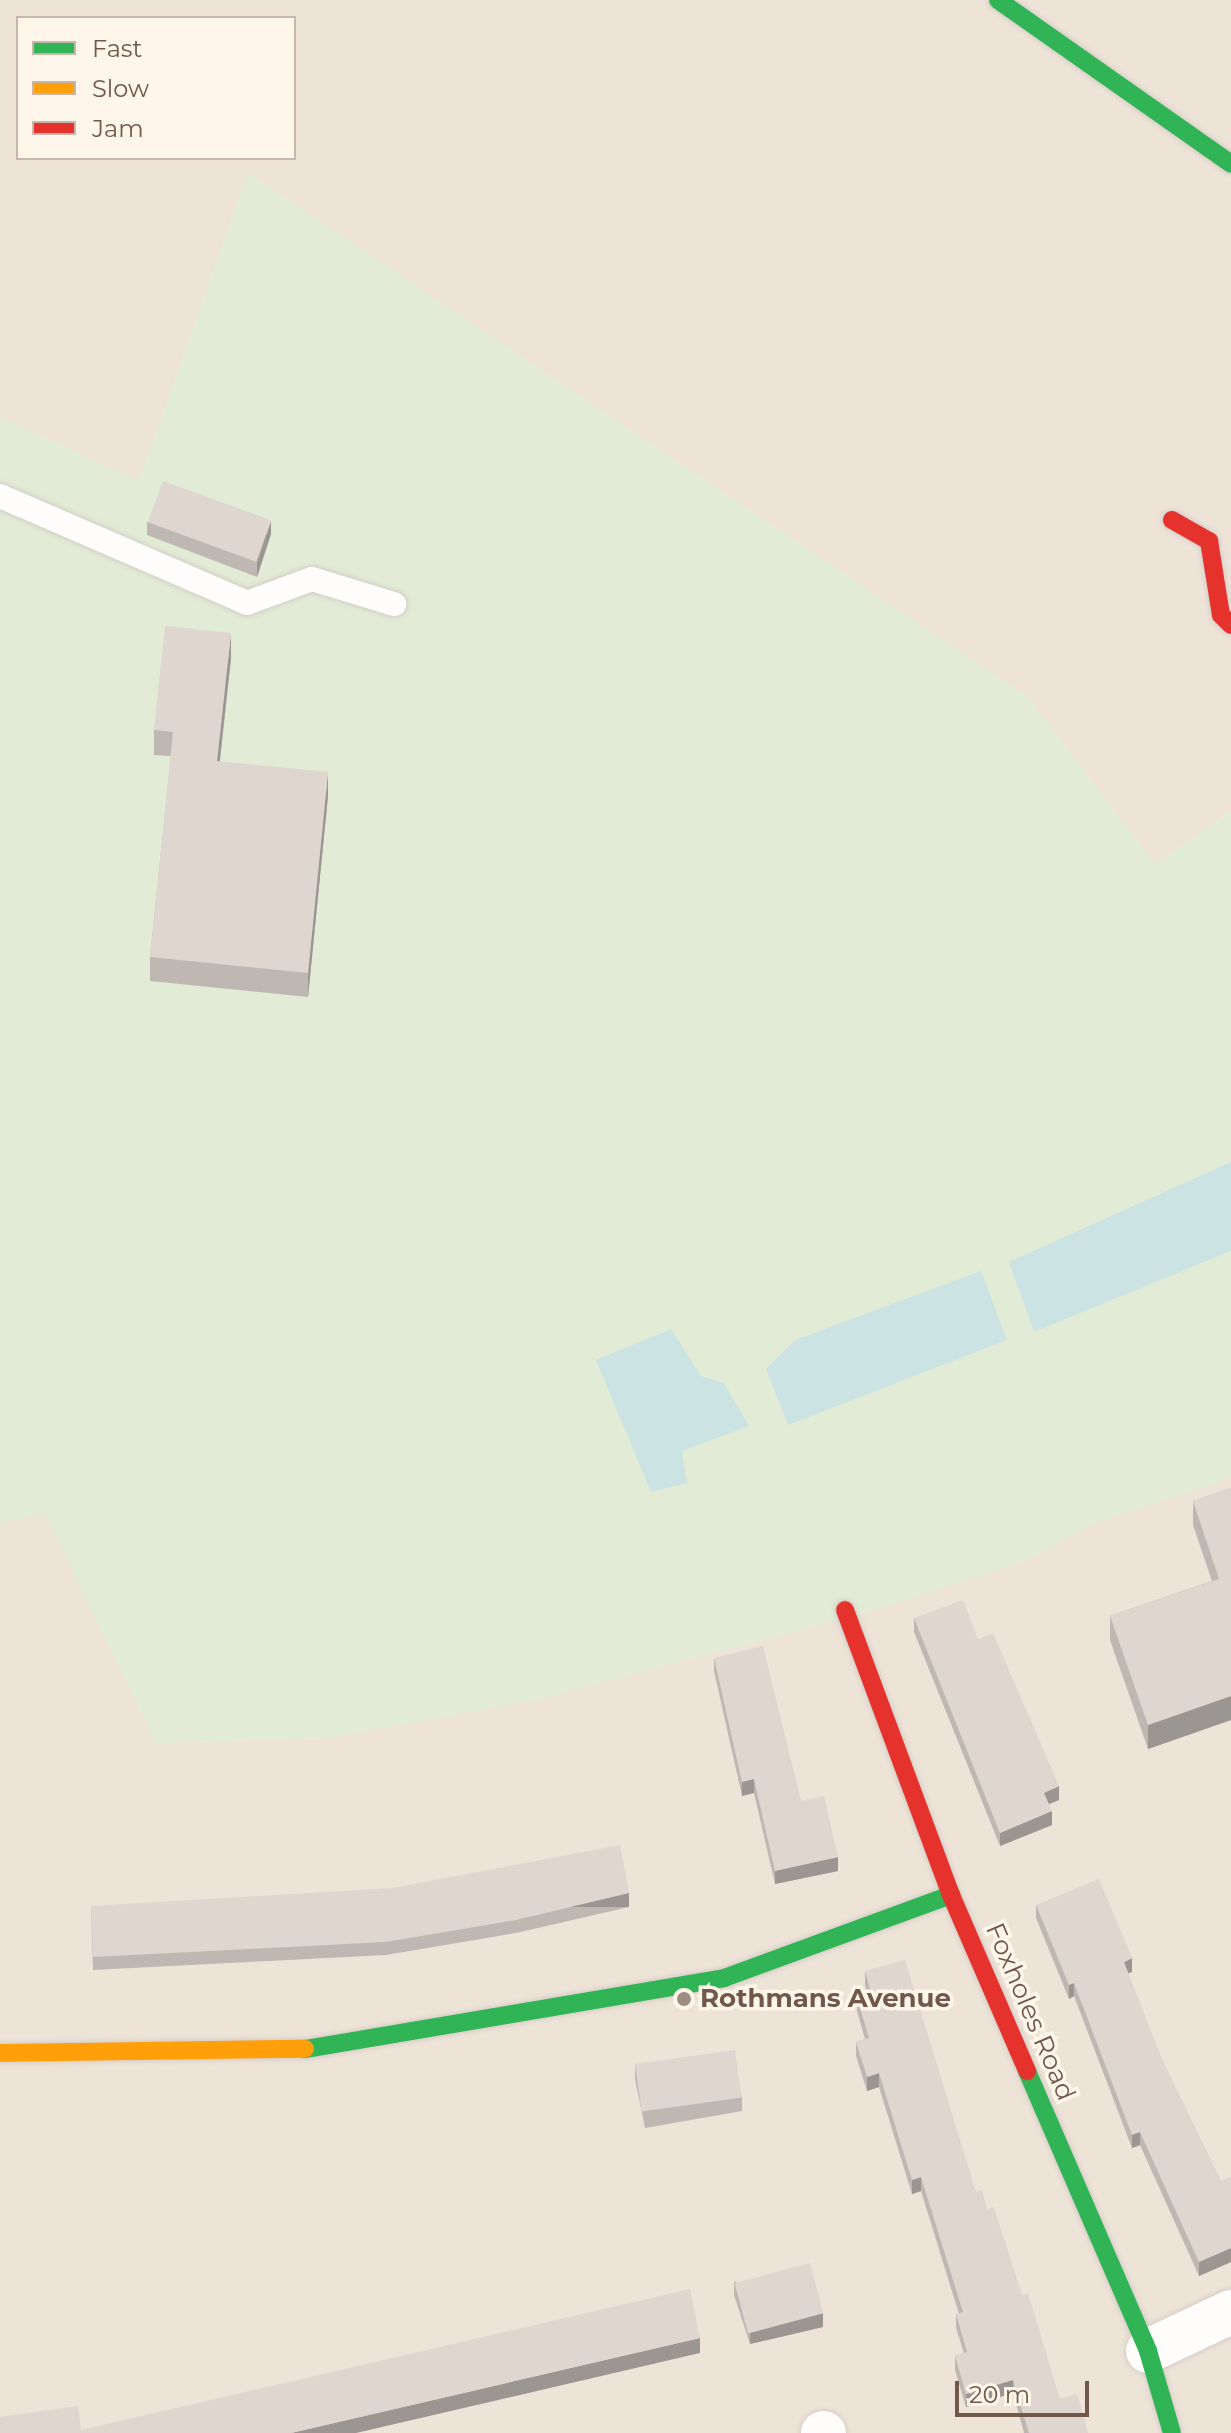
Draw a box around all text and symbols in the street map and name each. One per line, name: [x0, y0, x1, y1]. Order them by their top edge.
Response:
legend: [16, 16, 296, 160]
text: Fast: [92, 34, 142, 63]
text: Slow: [92, 74, 149, 103]
text: Jam: [92, 114, 144, 143]
street label: Foxholes Road: [979, 1919, 1081, 2105]
place label: Rothmans Avenue: [700, 1983, 951, 2015]
marker: Rothmans Avenue: [675, 1990, 693, 2008]
scale bar: [959, 2365, 1093, 2415]
text: 20 m: [969, 2380, 1030, 2409]

